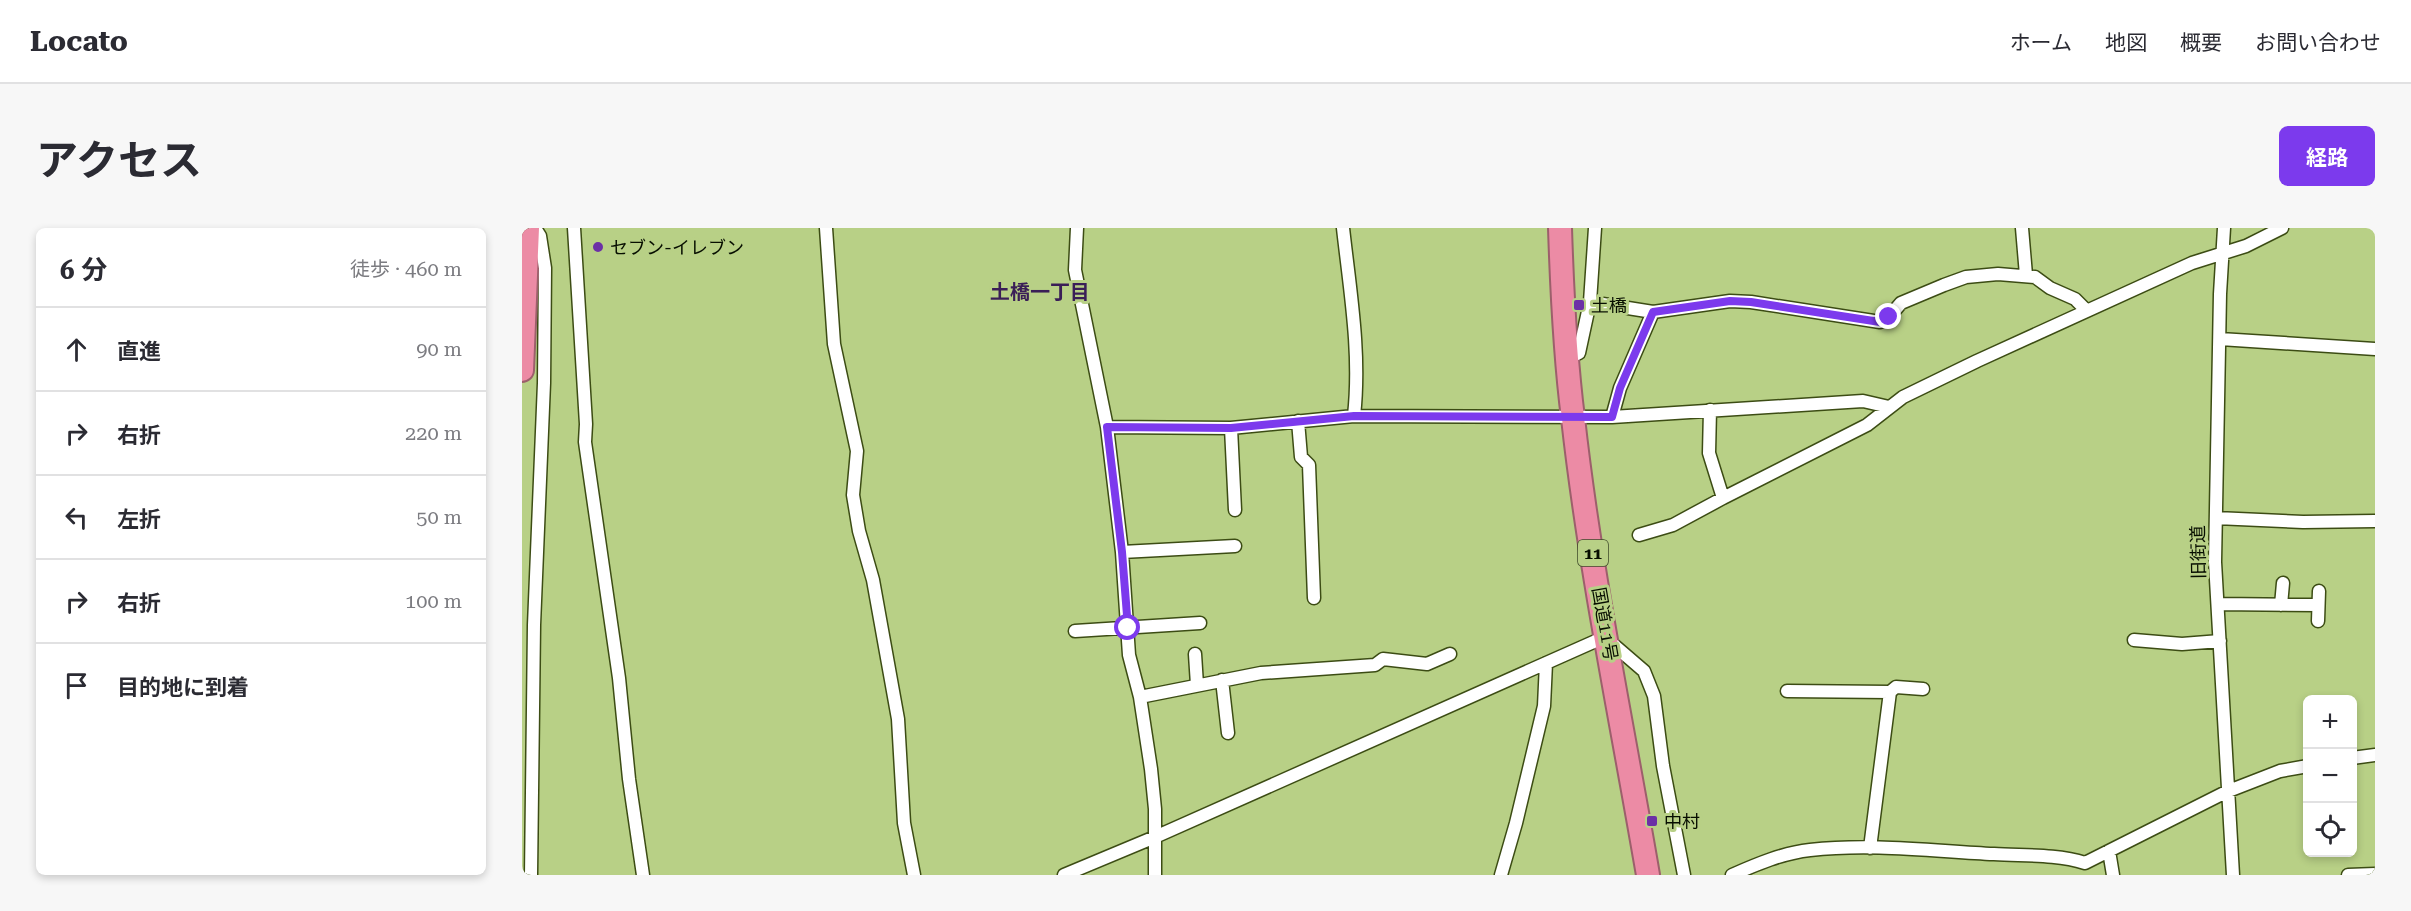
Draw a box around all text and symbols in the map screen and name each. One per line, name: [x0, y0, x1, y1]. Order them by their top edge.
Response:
text: Locato: [30, 25, 128, 58]
text: ホーム: [2010, 31, 2072, 55]
text: 地図: [2105, 31, 2147, 55]
text: 概要: [2180, 31, 2222, 55]
text: お問い合わせ: [2255, 31, 2381, 55]
button: 経路: [2279, 126, 2375, 186]
text: アクセス: [36, 136, 202, 185]
place label: セブン-イレブン: [610, 237, 744, 258]
marker: セブン-イレブン: [591, 240, 605, 254]
text: 6 分: [60, 255, 107, 285]
text: 徒歩 · 460 m: [350, 257, 462, 281]
district label: 土橋一丁目: [990, 280, 1090, 304]
place label: 土橋: [1591, 295, 1627, 316]
marker: 土橋: [1572, 298, 1586, 312]
route end: [1875, 303, 1901, 329]
icon: ahead: [60, 333, 93, 366]
text: 90 m: [416, 337, 462, 361]
text: 直進: [117, 339, 161, 364]
icon: right: [60, 417, 93, 450]
text: 220 m: [405, 421, 462, 445]
text: 右折: [117, 423, 161, 448]
icon: left: [60, 501, 93, 534]
text: 50 m: [416, 505, 462, 529]
text: 左折: [117, 507, 161, 532]
street label: 旧街道: [2187, 525, 2209, 579]
road number: 11: [1578, 540, 1608, 566]
icon: right: [60, 585, 93, 618]
street label: 国道11号: [1588, 586, 1622, 662]
text: 100 m: [405, 589, 462, 613]
text: 右折: [117, 591, 161, 616]
route start: [1114, 614, 1140, 640]
icon: arrive: [60, 669, 93, 702]
text: 目的地に到着: [117, 675, 249, 700]
map controls: [2303, 695, 2357, 857]
button: +: [2303, 695, 2357, 749]
button: −: [2303, 749, 2357, 803]
button: locate: [2303, 803, 2357, 857]
place label: 中村: [1664, 811, 1700, 832]
marker: 中村: [1645, 814, 1659, 828]

